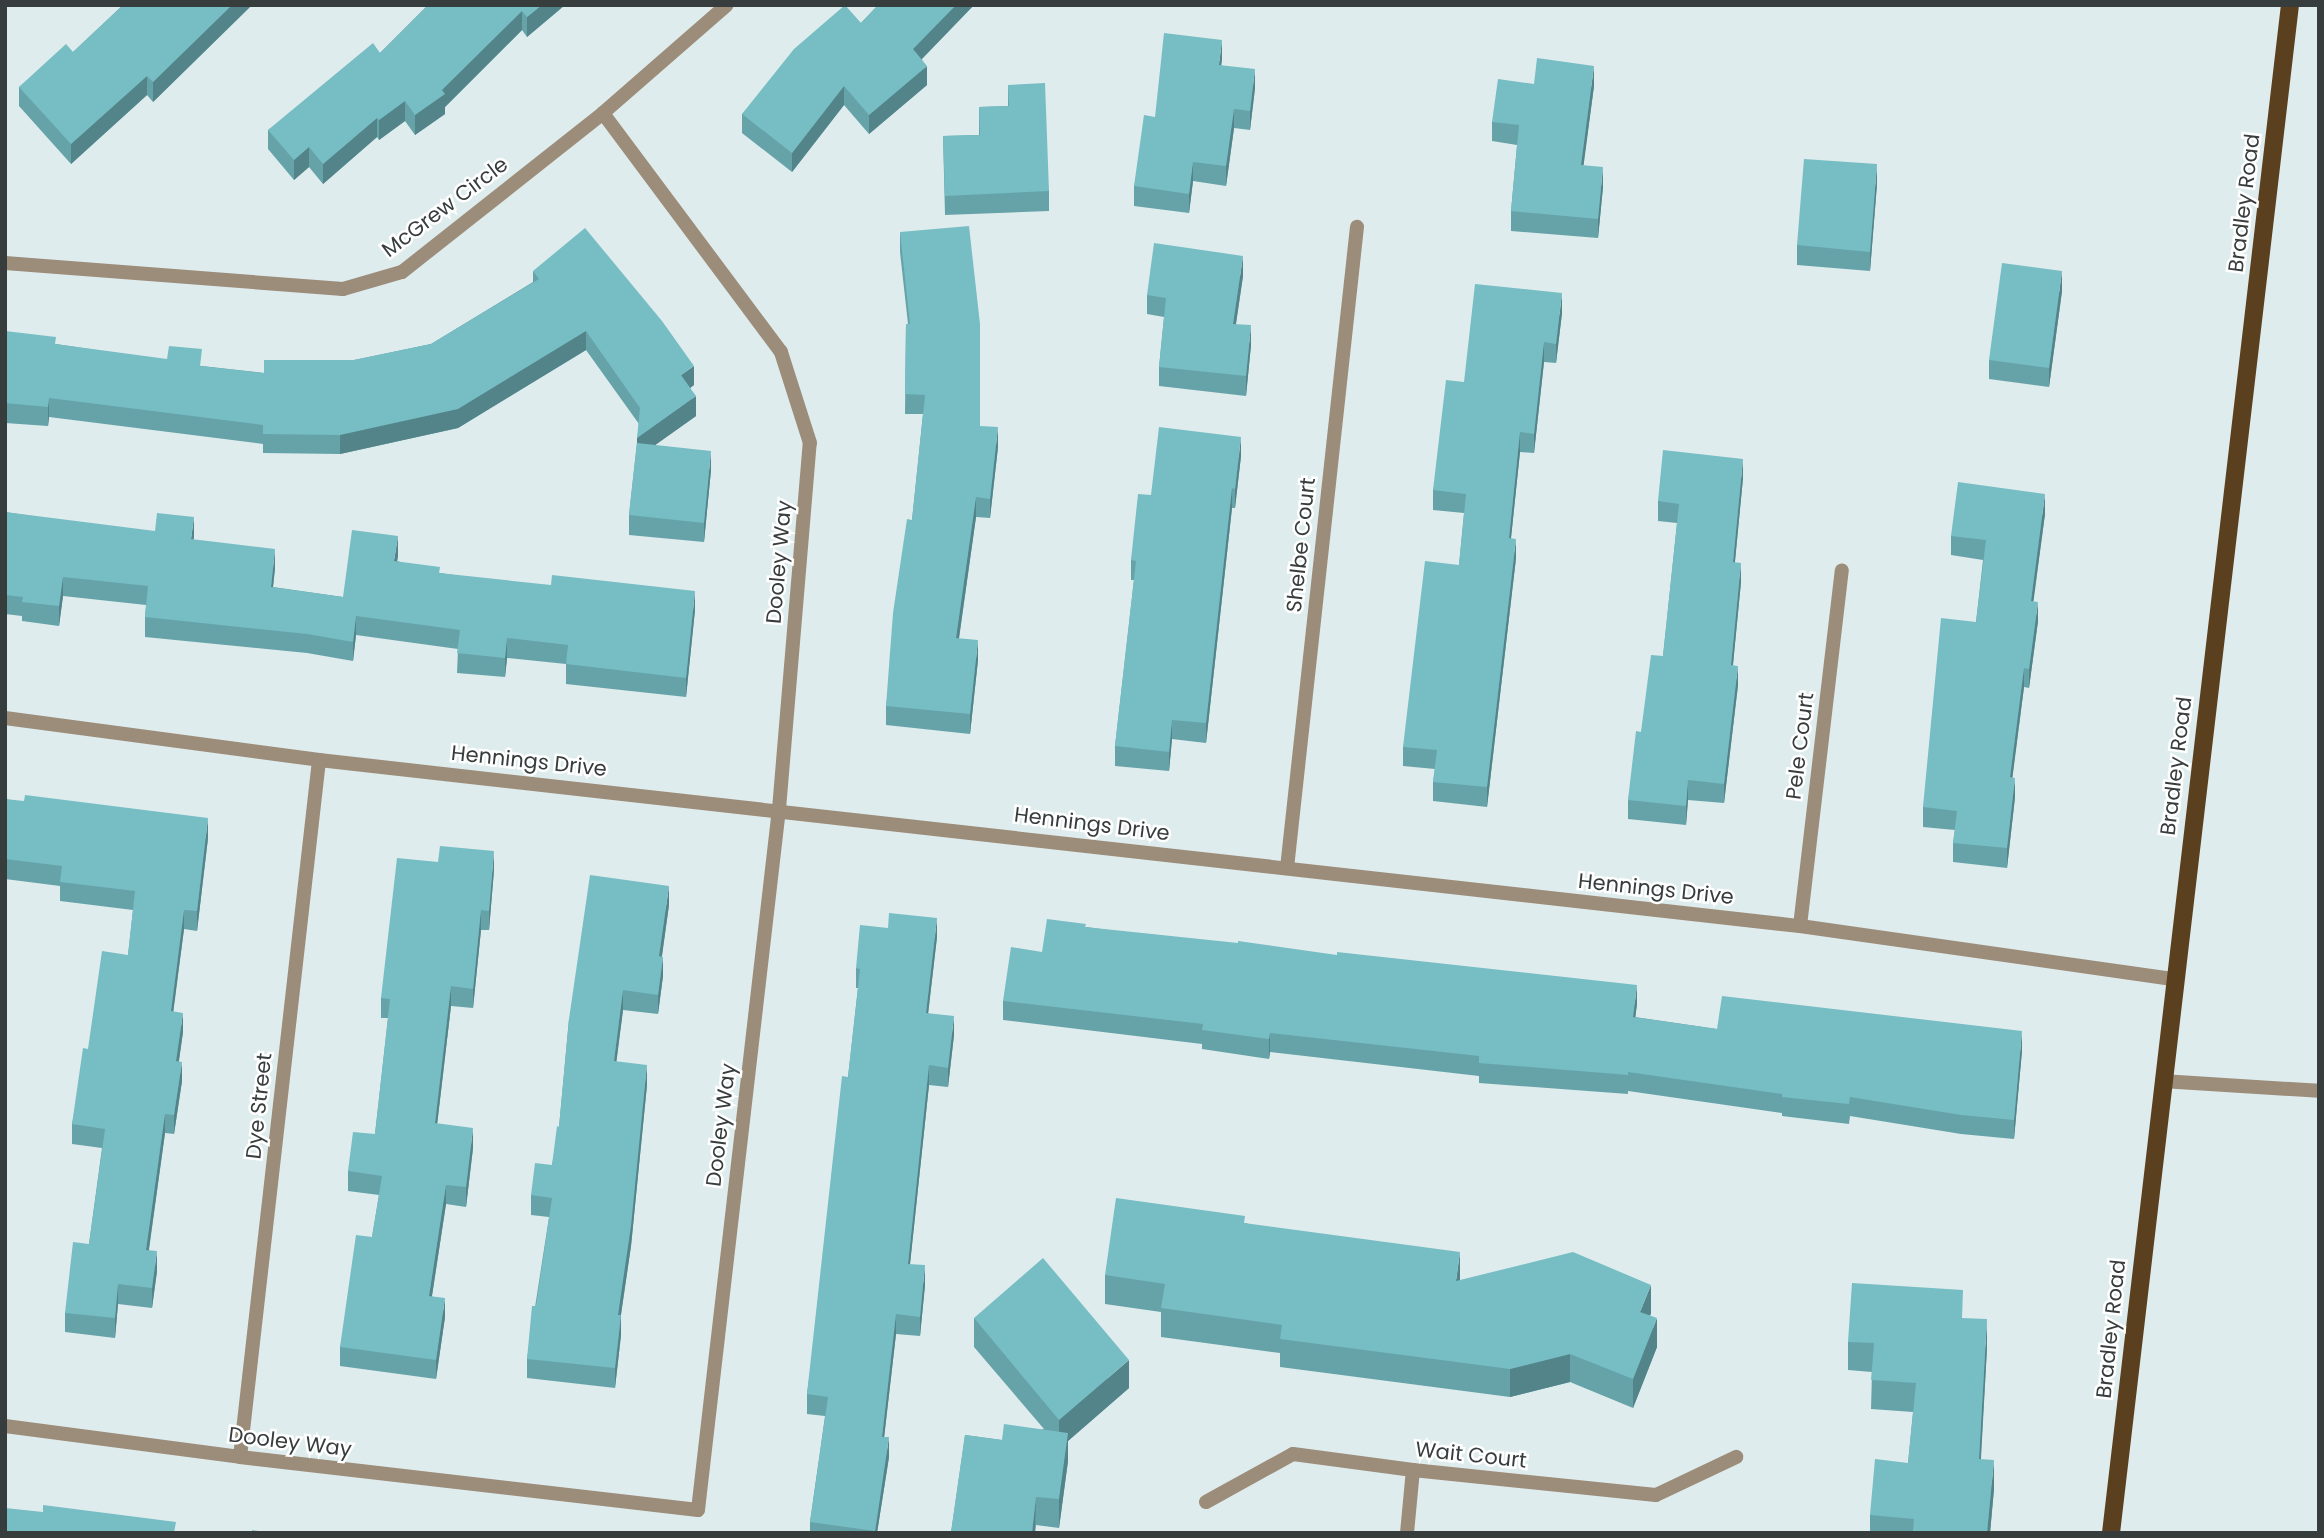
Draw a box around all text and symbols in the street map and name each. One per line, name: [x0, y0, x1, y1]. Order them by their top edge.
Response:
street label: Bradley Road: [2223, 132, 2265, 274]
street label: McGrew Circle: [377, 152, 513, 262]
street label: Shelbe Court: [1281, 476, 1321, 614]
street label: Dooley Way: [761, 499, 797, 625]
street label: Pele Court: [1781, 691, 1819, 801]
street label: Bradley Road: [2155, 695, 2197, 837]
street label: Hennings Drive: [450, 740, 608, 782]
street label: Hennings Drive: [1013, 802, 1171, 846]
street label: Hennings Drive: [1577, 868, 1735, 910]
street label: Dye Street: [241, 1052, 277, 1160]
street label: Dooley Way: [701, 1062, 741, 1188]
street label: Bradley Road: [2091, 1258, 2131, 1400]
street label: Dooley Way: [227, 1422, 353, 1462]
street label: Wait Court: [1414, 1437, 1528, 1473]

